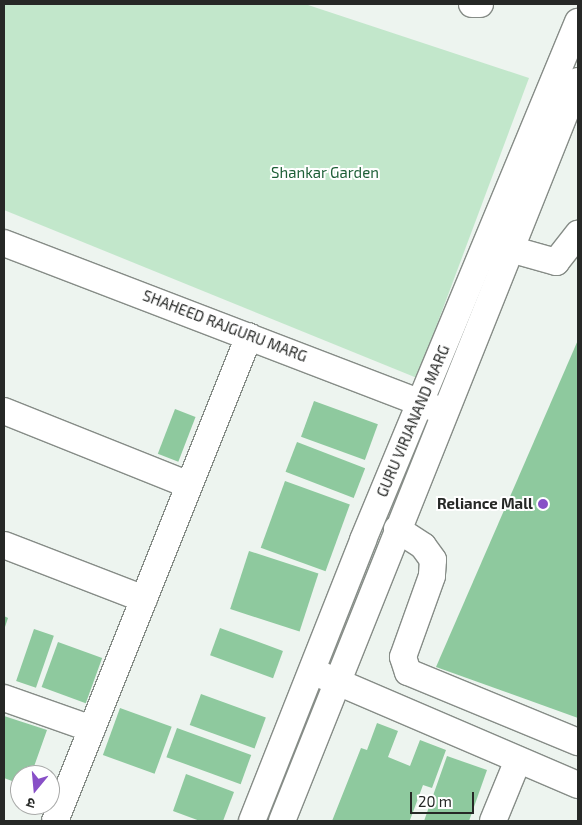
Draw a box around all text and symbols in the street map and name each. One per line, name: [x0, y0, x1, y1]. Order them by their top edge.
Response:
park label: Shankar Garden: [271, 164, 379, 182]
street label: SHAHEED RAJGURU MARG: [140, 286, 310, 366]
street label: GURU VIRJANAND MARG: [373, 342, 453, 500]
place label: Reliance Mall: [437, 495, 533, 513]
marker: Reliance Mall: [537, 498, 549, 510]
north arrow: [10, 765, 60, 815]
scale bar: [412, 782, 476, 814]
text: 20 m: [418, 792, 452, 810]
text: उ: [24, 795, 37, 813]

